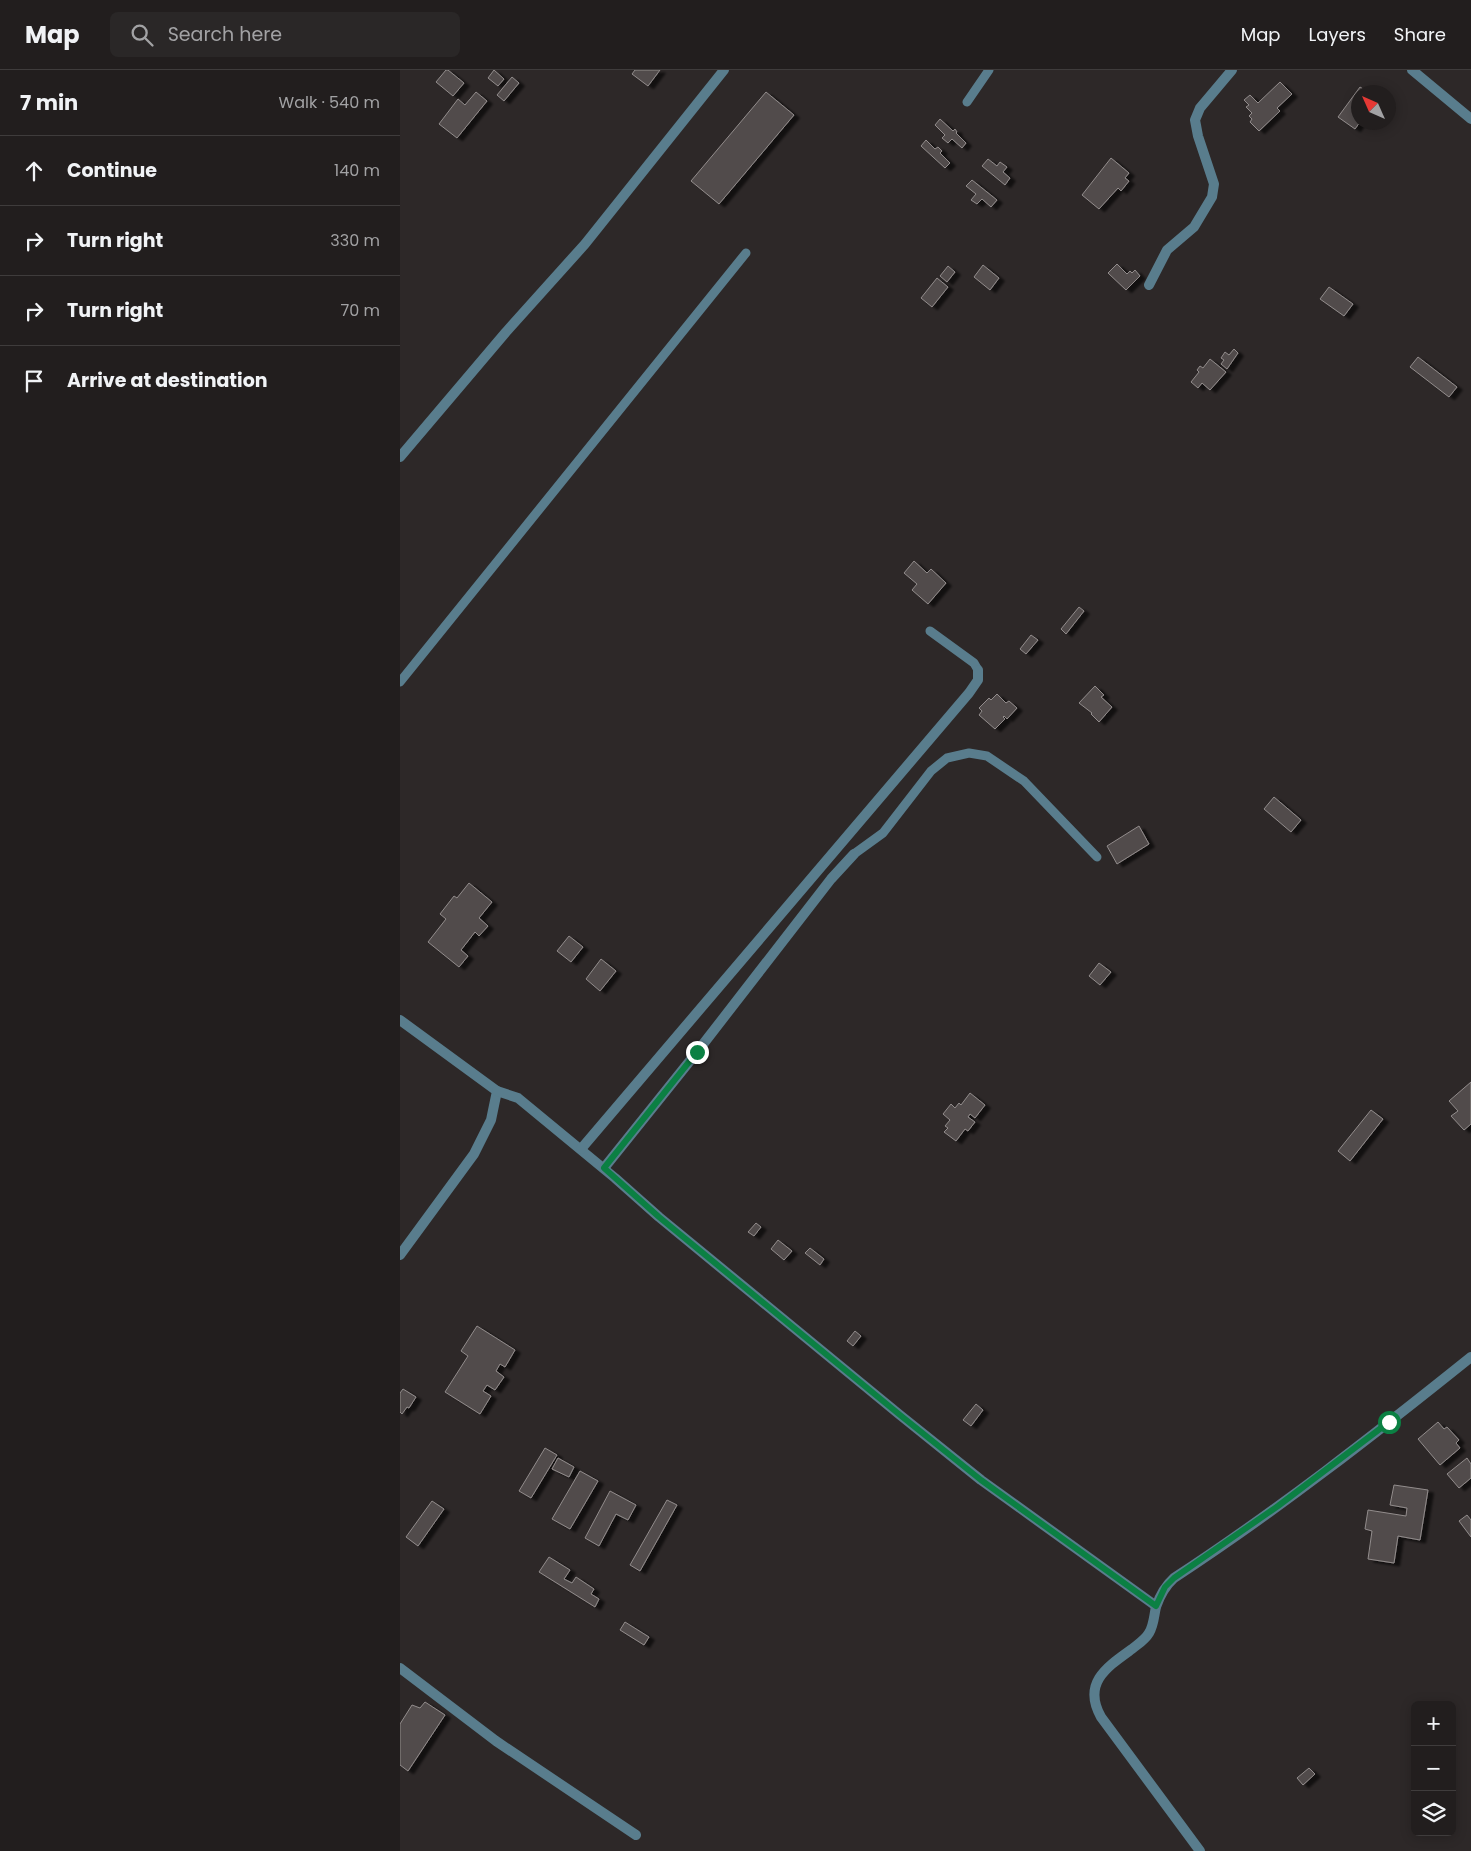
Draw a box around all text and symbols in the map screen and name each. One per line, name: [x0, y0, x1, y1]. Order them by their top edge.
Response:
search box: [110, 12, 460, 57]
text: Map: [25, 18, 80, 51]
icon: search: [128, 21, 156, 49]
text: Search here: [168, 21, 282, 48]
text: Map: [1241, 22, 1281, 47]
text: Layers: [1309, 22, 1366, 47]
text: Share: [1394, 22, 1446, 47]
north arrow: [1351, 85, 1396, 130]
text: 7 min: [20, 88, 78, 117]
text: Walk · 540 m: [279, 91, 380, 114]
icon: ahead: [20, 157, 48, 185]
text: Continue: [67, 157, 157, 184]
text: 140 m: [334, 159, 380, 182]
icon: right: [20, 227, 48, 255]
text: Turn right: [67, 227, 163, 254]
text: 330 m: [330, 229, 380, 252]
icon: right: [20, 297, 48, 325]
text: Turn right: [67, 297, 163, 324]
text: 70 m: [340, 299, 380, 322]
icon: arrive: [20, 367, 48, 395]
text: Arrive at destination: [67, 367, 268, 394]
route end: [686, 1041, 709, 1064]
route start: [1378, 1411, 1401, 1434]
map controls: [1411, 1701, 1456, 1836]
button: +: [1411, 1701, 1456, 1746]
button: −: [1411, 1746, 1456, 1791]
button: layers: [1411, 1791, 1456, 1836]

